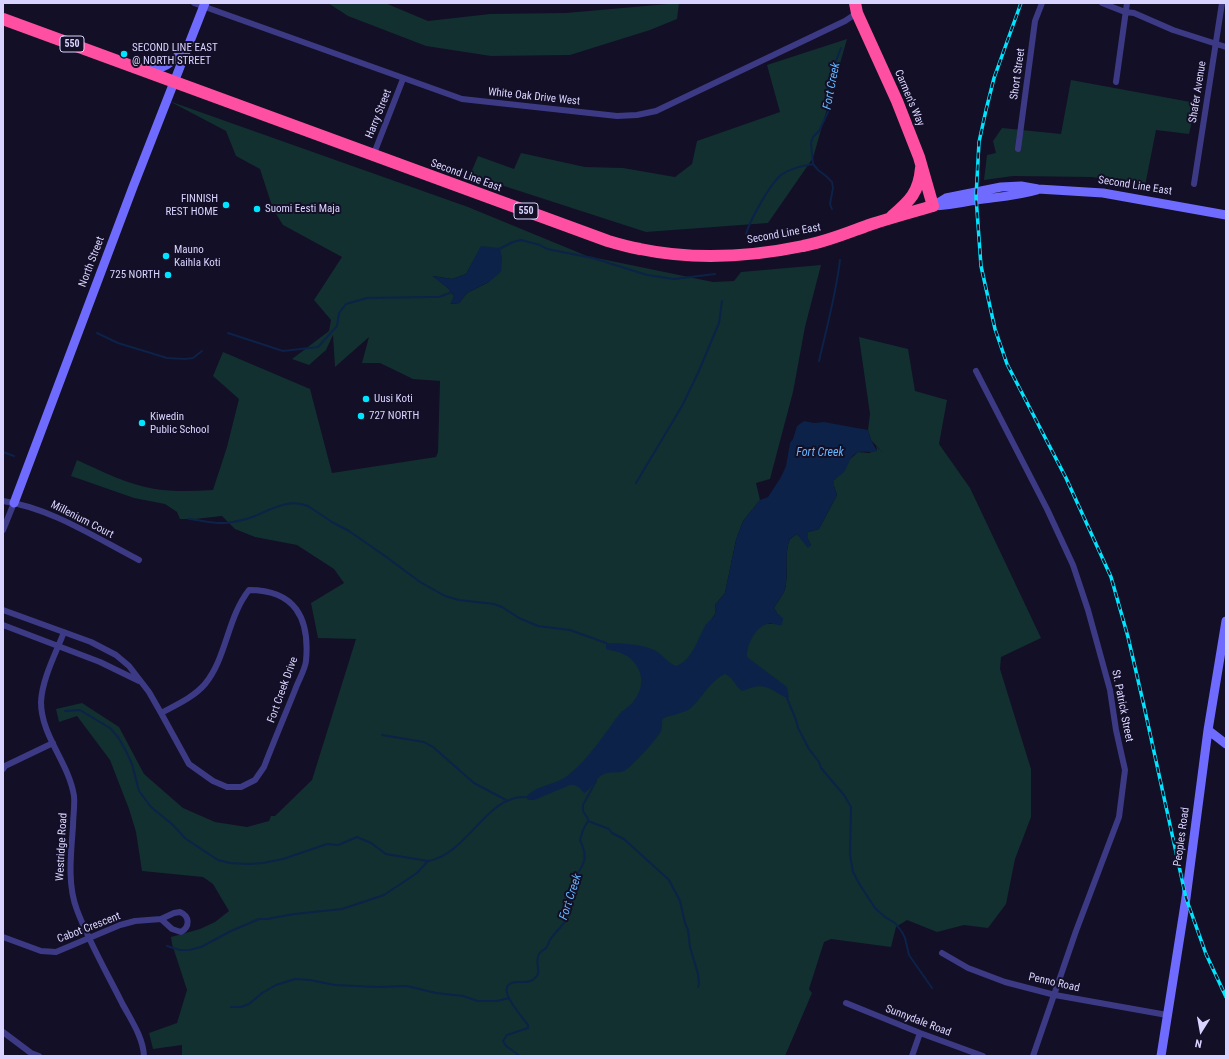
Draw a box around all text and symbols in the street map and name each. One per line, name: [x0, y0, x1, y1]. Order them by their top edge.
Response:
road number: 550: [60, 36, 84, 52]
place label: SECOND LINE EAST @ NORTH STREET: [132, 41, 218, 67]
street label: Short Street: [1008, 47, 1028, 101]
marker: SECOND LINE EAST @ NORTH STREET: [119, 49, 129, 59]
street label: Shafer Avenue: [1187, 60, 1209, 124]
water label: Fort Creek: [820, 61, 844, 111]
street label: Carmen's Way: [891, 68, 927, 128]
street label: White Oak Drive West: [487, 86, 581, 108]
street label: Harry Street: [363, 88, 395, 140]
street label: Second Line East: [429, 157, 503, 195]
street label: Second Line East: [1097, 174, 1173, 198]
place label: FINNISH REST HOME: [166, 192, 218, 218]
marker: FINNISH REST HOME: [221, 200, 231, 210]
place label: Suomi Eesti Maja: [265, 202, 340, 216]
road number: 550: [514, 203, 538, 219]
marker: Suomi Eesti Maja: [252, 204, 262, 214]
street label: Second Line East: [746, 221, 822, 247]
street label: North Street: [76, 235, 108, 289]
place label: Mauno Kaihla Koti: [174, 243, 221, 269]
marker: Mauno Kaihla Koti: [161, 251, 171, 261]
place label: 725 NORTH: [110, 268, 160, 282]
marker: 725 NORTH: [163, 270, 173, 280]
place label: Uusi Koti: [374, 392, 413, 406]
marker: Uusi Koti: [361, 394, 371, 404]
place label: 727 NORTH: [369, 409, 419, 423]
place label: Kiwedin Public School: [150, 410, 209, 436]
marker: 727 NORTH: [356, 411, 366, 421]
marker: Kiwedin Public School: [137, 418, 147, 428]
water label: Fort Creek: [796, 446, 844, 460]
street label: Millenium Court: [48, 498, 116, 542]
street label: Fort Creek Drive: [265, 655, 301, 725]
street label: St. Patrick Street: [1109, 669, 1135, 743]
street label: Peoples Road: [1171, 807, 1193, 867]
street label: Westridge Road: [54, 813, 70, 881]
water label: Fort Creek: [557, 872, 585, 922]
street label: Cabot Crescent: [55, 910, 123, 946]
street label: Penno Road: [1027, 971, 1081, 995]
street label: Sunnydale Road: [883, 1002, 953, 1040]
north arrow: [1181, 1011, 1221, 1051]
text: N: [1194, 1036, 1203, 1050]

